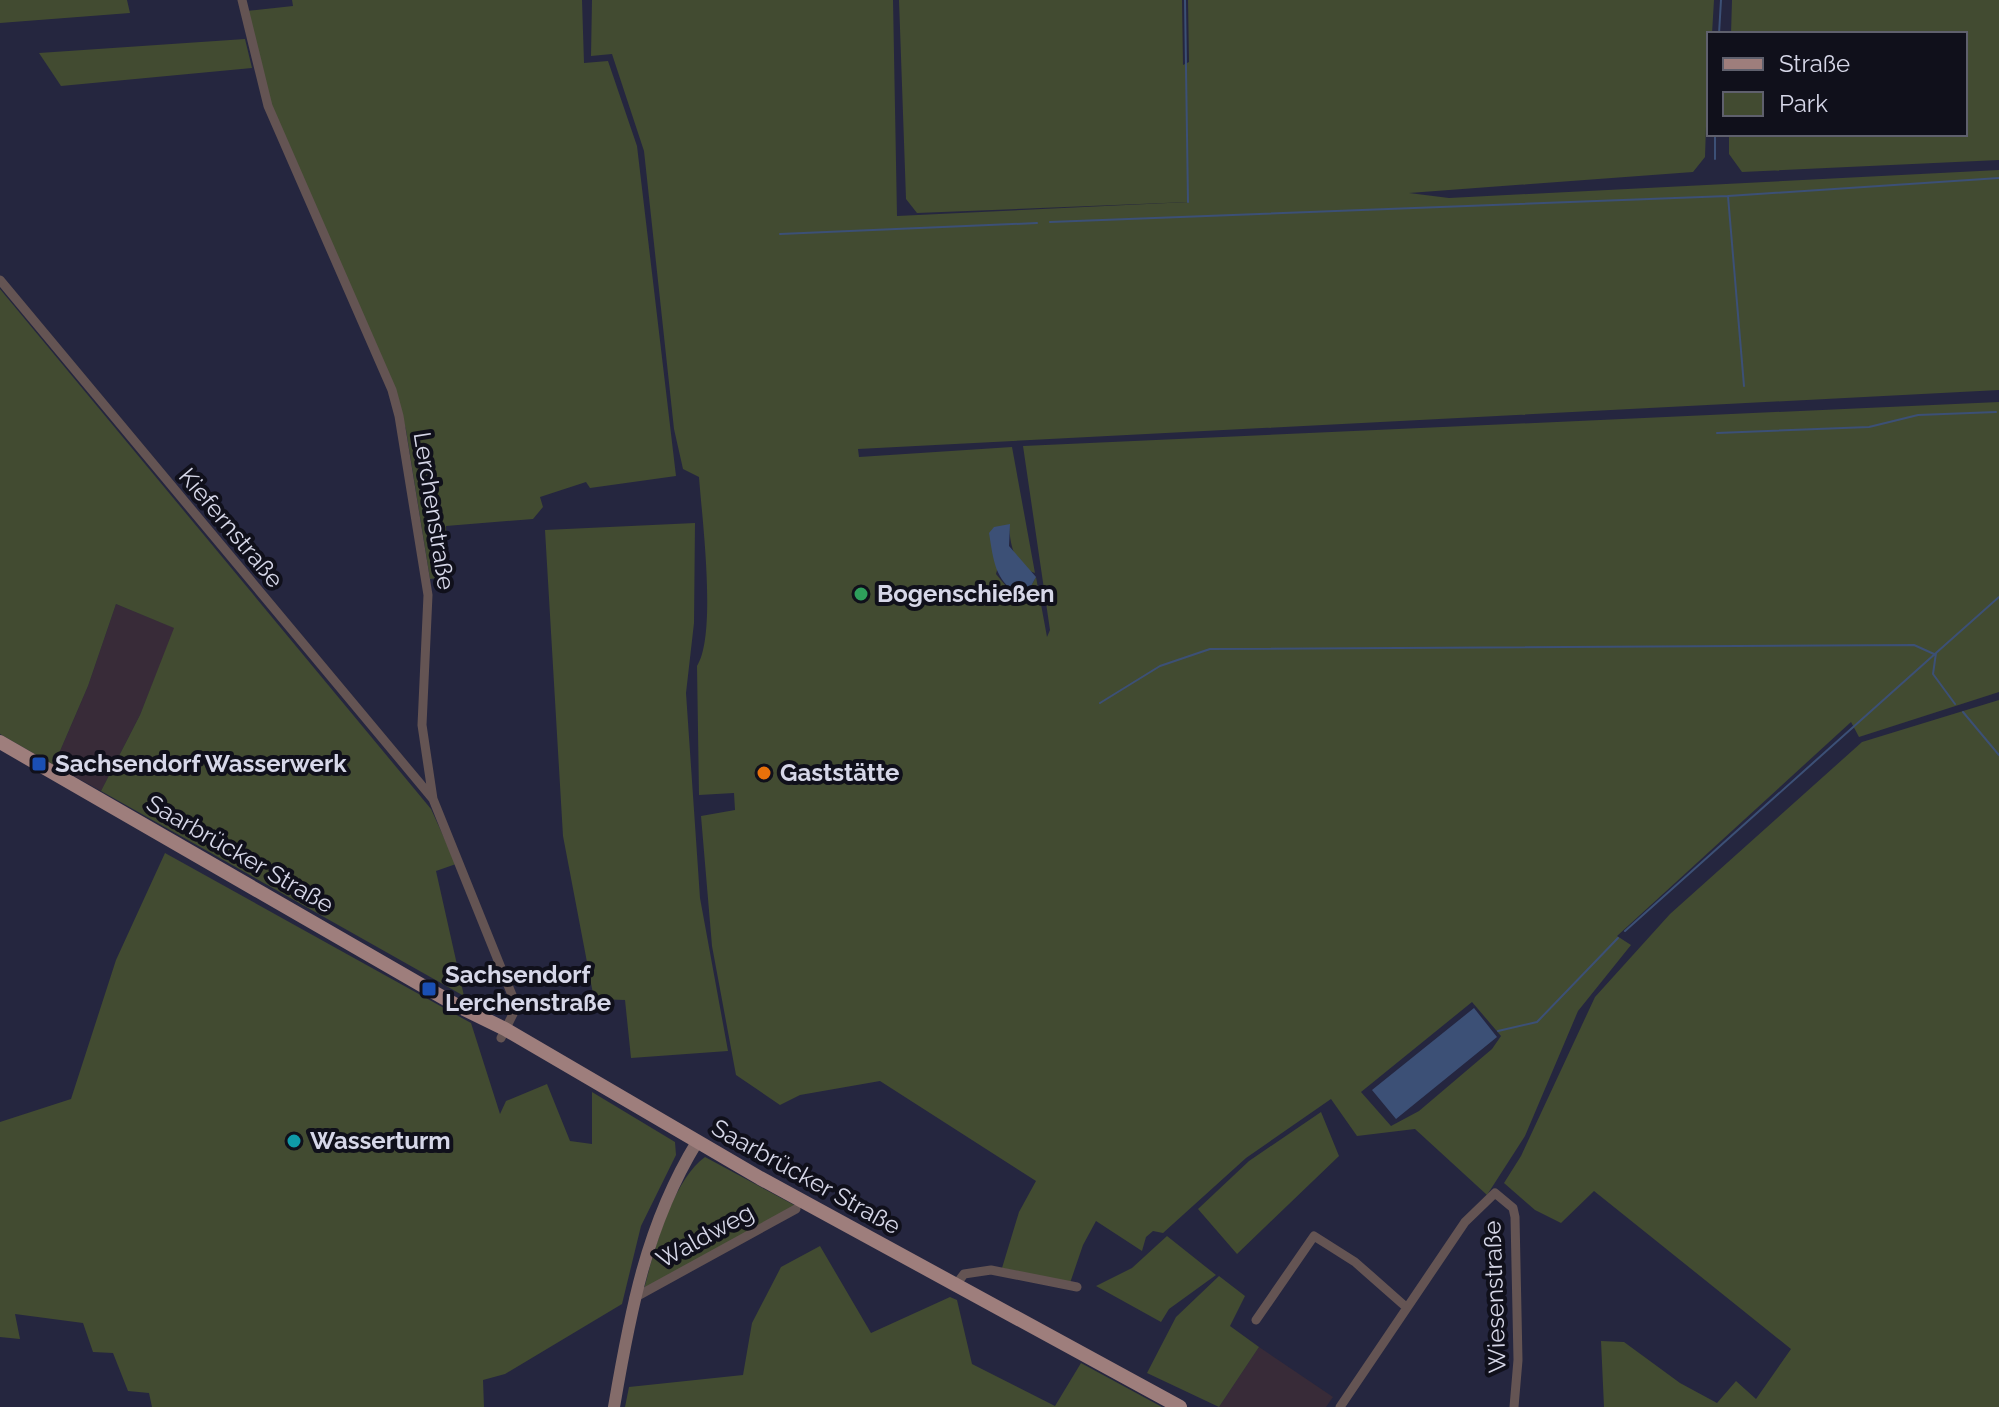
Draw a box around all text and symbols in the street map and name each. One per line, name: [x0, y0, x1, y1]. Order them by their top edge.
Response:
legend: [1707, 32, 1967, 136]
text: Straße: [1779, 49, 1850, 78]
text: Park: [1779, 89, 1828, 118]
street label: Lerchenstraße: [408, 430, 461, 592]
street label: Kiefernstraße: [173, 462, 290, 593]
place label: Bogenschießen: [877, 579, 1055, 608]
marker: Bogenschießen: [852, 585, 870, 603]
place label: Sachsendorf Wasserwerk: [55, 749, 347, 778]
marker: Sachsendorf Wasserwerk: [30, 755, 48, 773]
place label: Gaststätte: [780, 758, 899, 787]
marker: Gaststätte: [755, 764, 773, 782]
street label: Saarbrücker Straße: [142, 788, 339, 919]
place label: Sachsendorf Lerchenstraße: [445, 960, 611, 1017]
marker: Sachsendorf Lerchenstraße: [420, 980, 438, 998]
street label: Saarbrücker Straße: [707, 1113, 906, 1240]
place label: Wasserturm: [310, 1126, 451, 1155]
marker: Wasserturm: [285, 1132, 303, 1150]
street label: Waldweg: [651, 1197, 758, 1274]
street label: Wiesenstraße: [1477, 1220, 1512, 1374]

